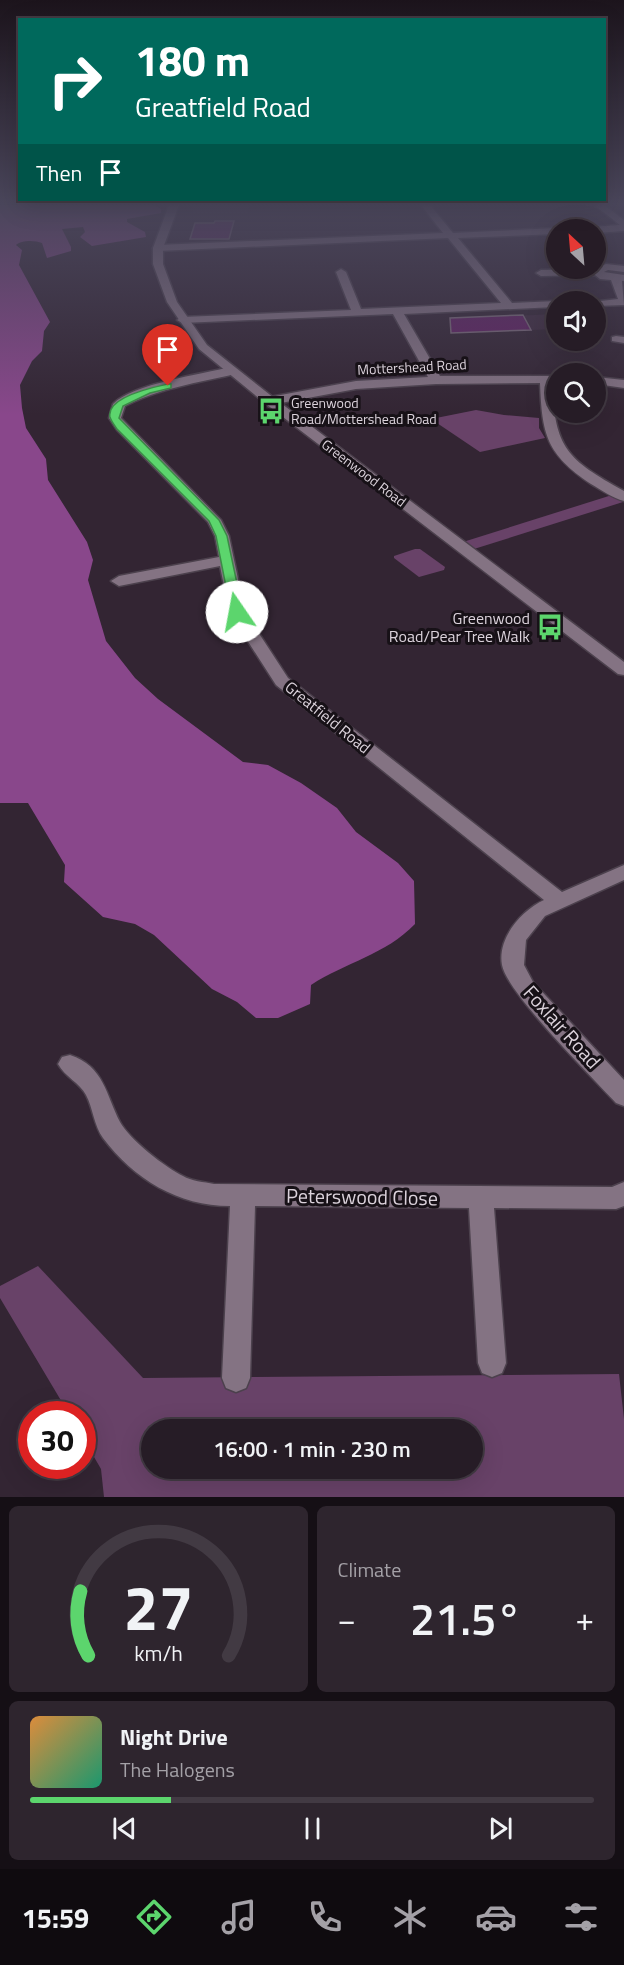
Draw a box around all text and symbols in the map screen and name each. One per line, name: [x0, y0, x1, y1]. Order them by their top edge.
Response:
text: 180 m: [135, 28, 250, 92]
icon: right: [36, 42, 114, 120]
text: Greatfield Road: [135, 86, 311, 127]
text: Then: [36, 156, 82, 190]
icon: arrive: [94, 156, 127, 189]
north arrow: [546, 219, 606, 279]
map controls: [546, 219, 606, 423]
button: sound: [546, 291, 606, 351]
pin: [142, 324, 193, 386]
icon: arrive: [151, 333, 184, 366]
street label: Mottershead Road: [357, 353, 467, 380]
button: search: [546, 363, 606, 423]
place label: Greenwood Road/Mottershead Road: [291, 392, 437, 429]
bus stop icon: Greenwood Road/Mottershead Road: [256, 396, 286, 426]
street label: Greenwood Road: [318, 434, 411, 511]
position arrow: [205, 580, 269, 644]
place label: Greenwood Road/Pear Tree Walk: [389, 606, 530, 648]
bus stop icon: Greenwood Road/Pear Tree Walk: [535, 612, 565, 642]
street label: Greatfield Road: [280, 675, 376, 759]
street label: Foxlair Road: [516, 978, 608, 1075]
street label: Peterswood Close: [286, 1180, 438, 1213]
speed limit sign: 30: [18, 1401, 96, 1479]
text: 16:00 · 1 min · 230 m: [213, 1432, 411, 1466]
text: Climate: [338, 1554, 401, 1585]
text: 27: [123, 1559, 193, 1654]
text: 21.5°: [410, 1584, 522, 1652]
text: −: [338, 1594, 356, 1644]
text: +: [576, 1594, 594, 1644]
text: km/h: [134, 1637, 183, 1669]
text: Night Drive: [120, 1720, 228, 1754]
text: The Halogens: [120, 1754, 235, 1785]
icon: previous: [108, 1812, 141, 1845]
icon: pause: [296, 1812, 329, 1845]
icon: next: [484, 1812, 517, 1845]
icon: directions: [133, 1896, 175, 1938]
icon: music: [218, 1896, 260, 1938]
icon: phone: [304, 1896, 346, 1938]
icon: climate: [389, 1896, 431, 1938]
icon: car: [475, 1896, 517, 1938]
icon: filters: [560, 1896, 602, 1938]
text: 15:59: [22, 1897, 89, 1938]

